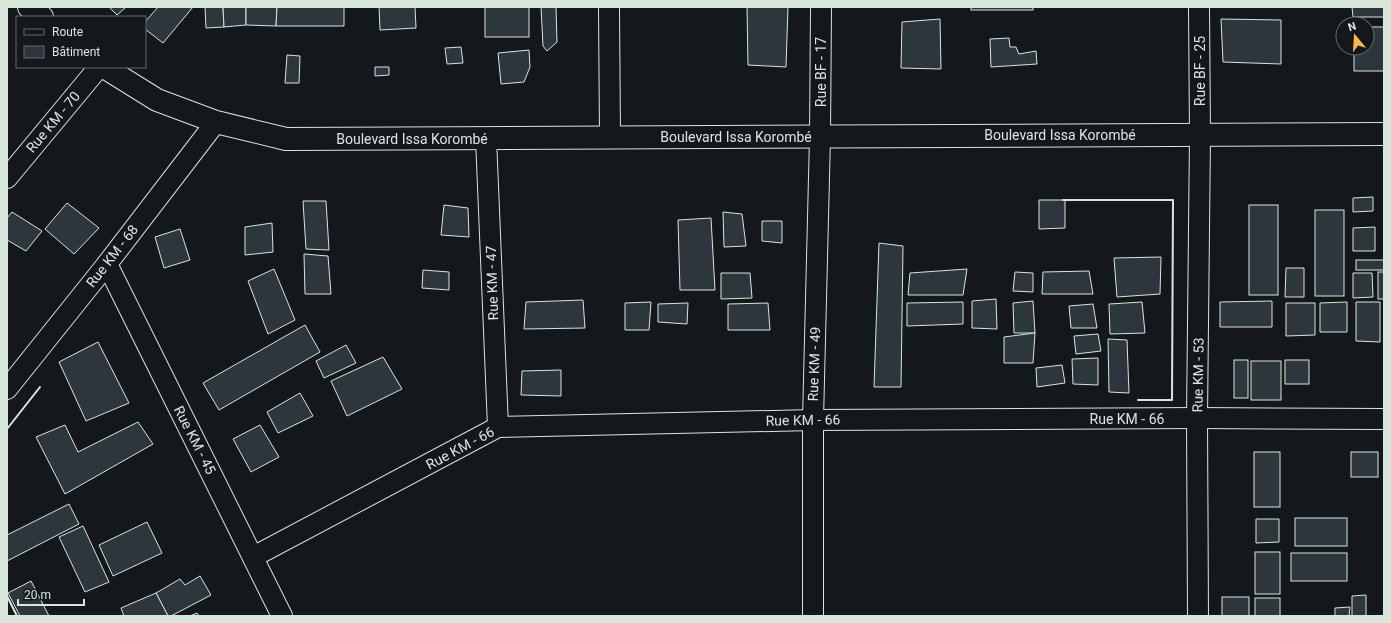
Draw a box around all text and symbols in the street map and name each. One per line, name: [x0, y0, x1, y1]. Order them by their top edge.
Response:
legend: [16, 16, 146, 68]
north arrow: [1335, 16, 1375, 56]
text: N: [1346, 20, 1358, 34]
text: Route: [52, 25, 83, 39]
street label: Rue BF - 25: [1192, 36, 1208, 106]
street label: Rue BF - 17: [813, 37, 829, 107]
text: Bâtiment: [52, 45, 100, 59]
street label: Rue KM - 70: [23, 88, 83, 156]
street label: Boulevard Issa Korombé: [984, 127, 1136, 143]
street label: Boulevard Issa Korombé: [660, 129, 812, 145]
street label: Boulevard Issa Korombé: [336, 131, 488, 147]
street label: Rue KM - 68: [83, 222, 141, 290]
street label: Rue KM - 47: [483, 245, 501, 321]
street label: Rue KM - 49: [805, 326, 823, 402]
street label: Rue KM - 53: [1189, 337, 1207, 413]
street label: Rue KM - 45: [171, 403, 219, 477]
street label: Rue KM - 66: [765, 411, 841, 429]
street label: Rue KM - 66: [1090, 411, 1165, 427]
street label: Rue KM - 66: [423, 423, 497, 473]
scale bar: [18, 581, 84, 607]
text: 20 m: [24, 588, 51, 602]

